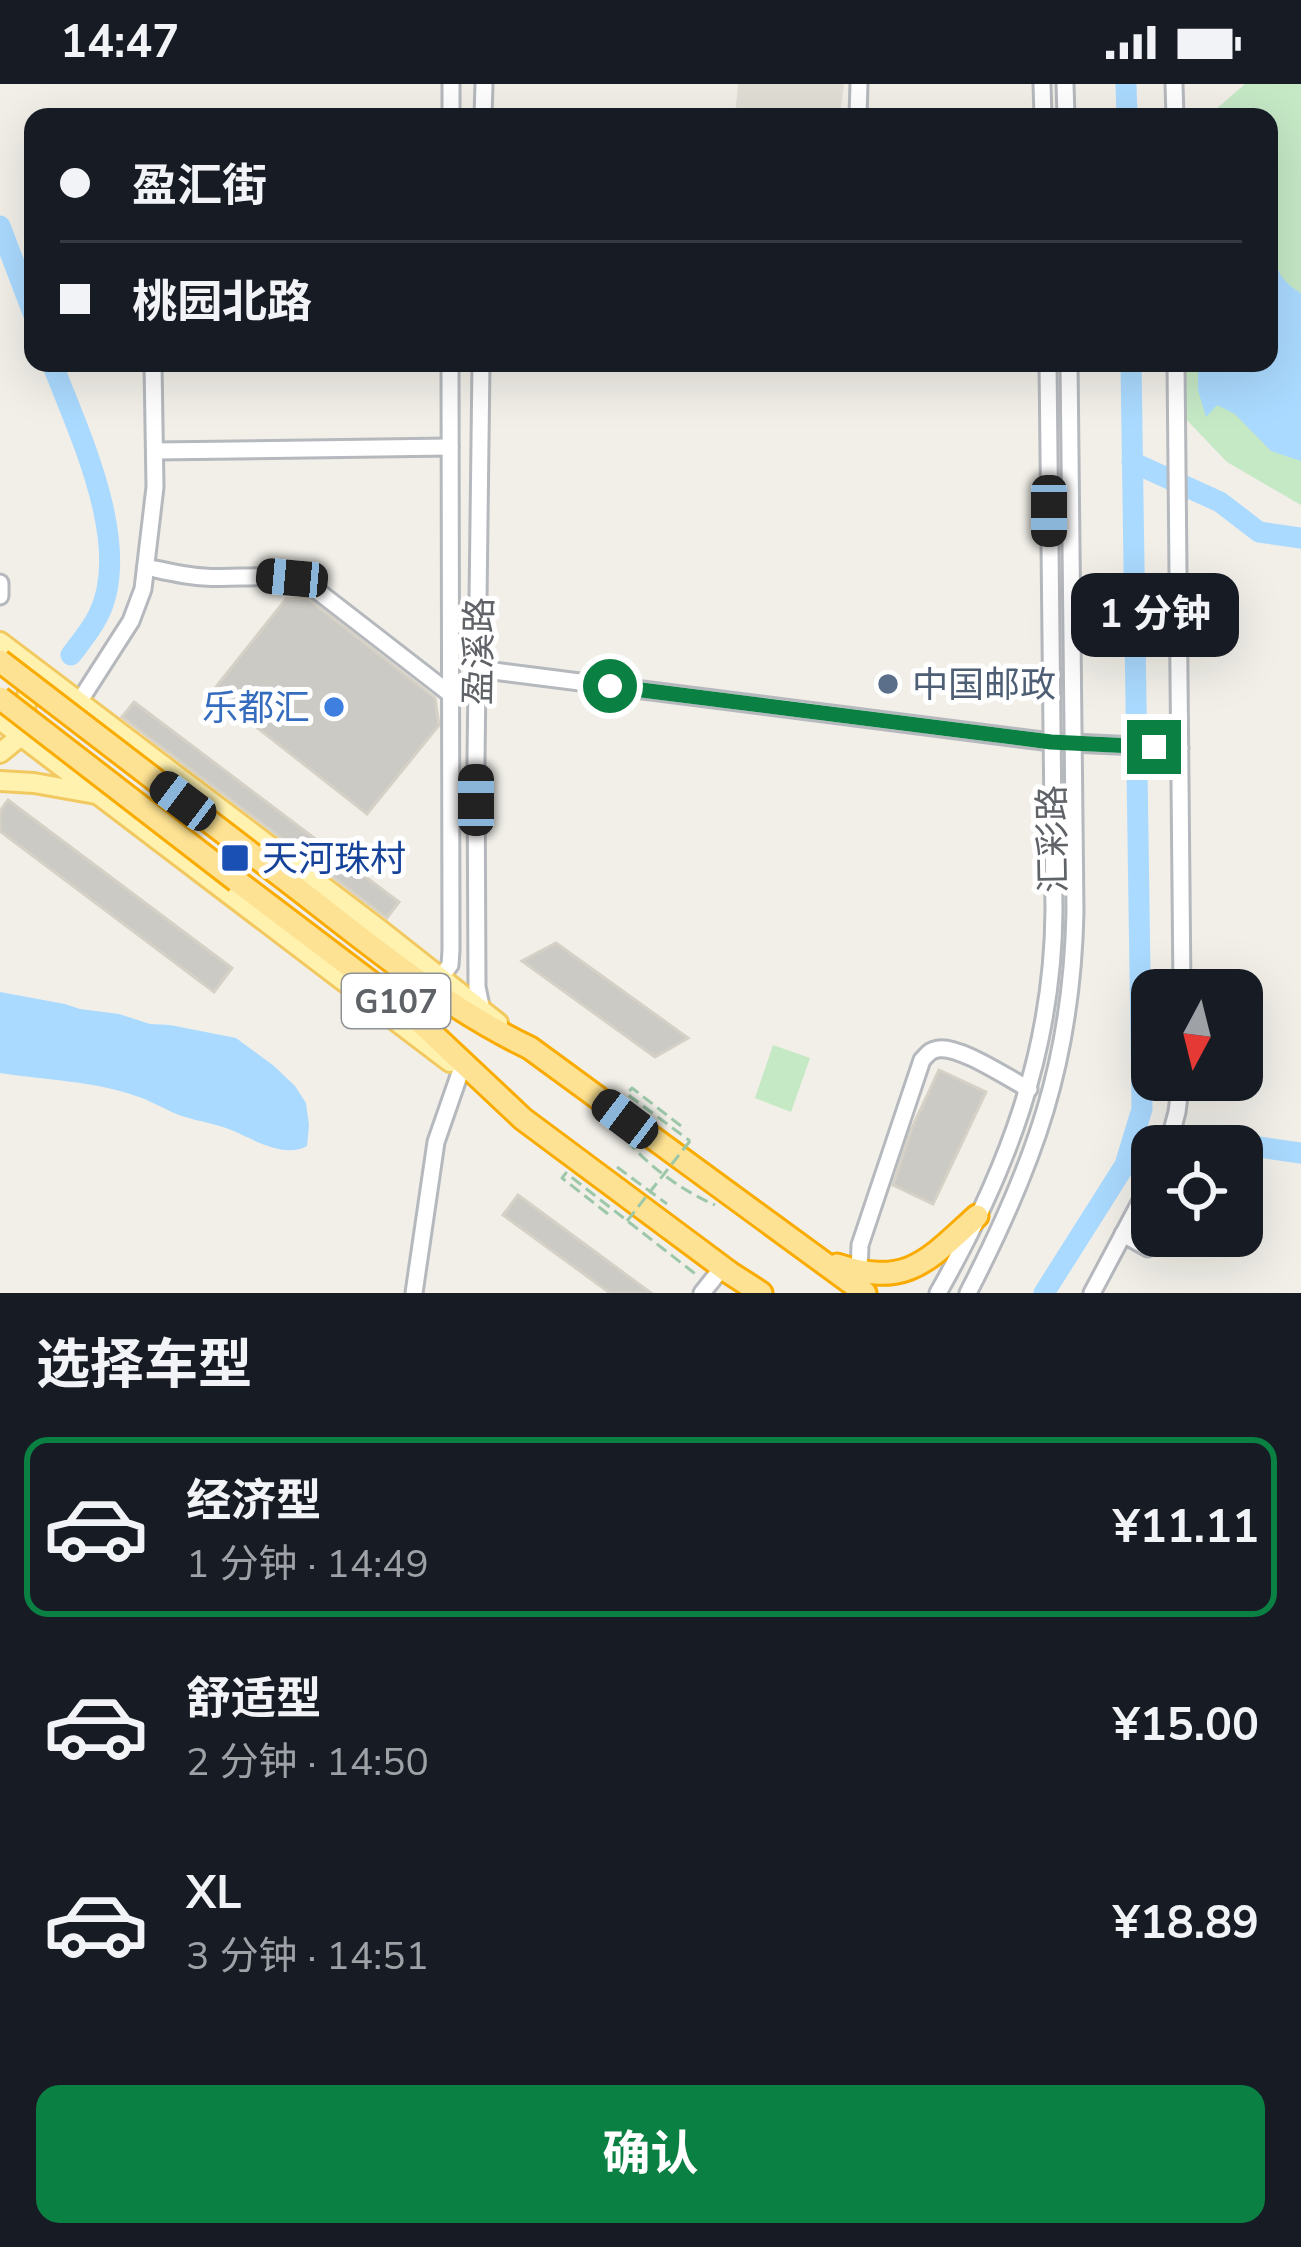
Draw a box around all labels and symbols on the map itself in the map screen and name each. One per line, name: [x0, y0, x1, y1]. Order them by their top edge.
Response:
car: [1031, 475, 1067, 547]
car: [255, 557, 329, 599]
callout: 1 分钟: [1070, 573, 1238, 657]
street label: 盈溪路: [454, 597, 505, 705]
route start: [583, 659, 637, 713]
place label: 中国邮政: [912, 661, 1056, 710]
marker: 中国邮政: [875, 671, 901, 697]
place label: 乐都汇: [202, 684, 310, 733]
marker: 乐都汇: [321, 694, 347, 720]
route end: [1127, 720, 1181, 774]
car: [458, 764, 494, 836]
car: [143, 765, 223, 837]
street label: 汇彩路: [1028, 785, 1079, 893]
place label: 天河珠村: [262, 835, 406, 884]
marker: 天河珠村: [219, 842, 251, 874]
north arrow: [1131, 969, 1263, 1101]
road number: G107: [342, 974, 450, 1028]
car: [585, 1083, 665, 1155]

